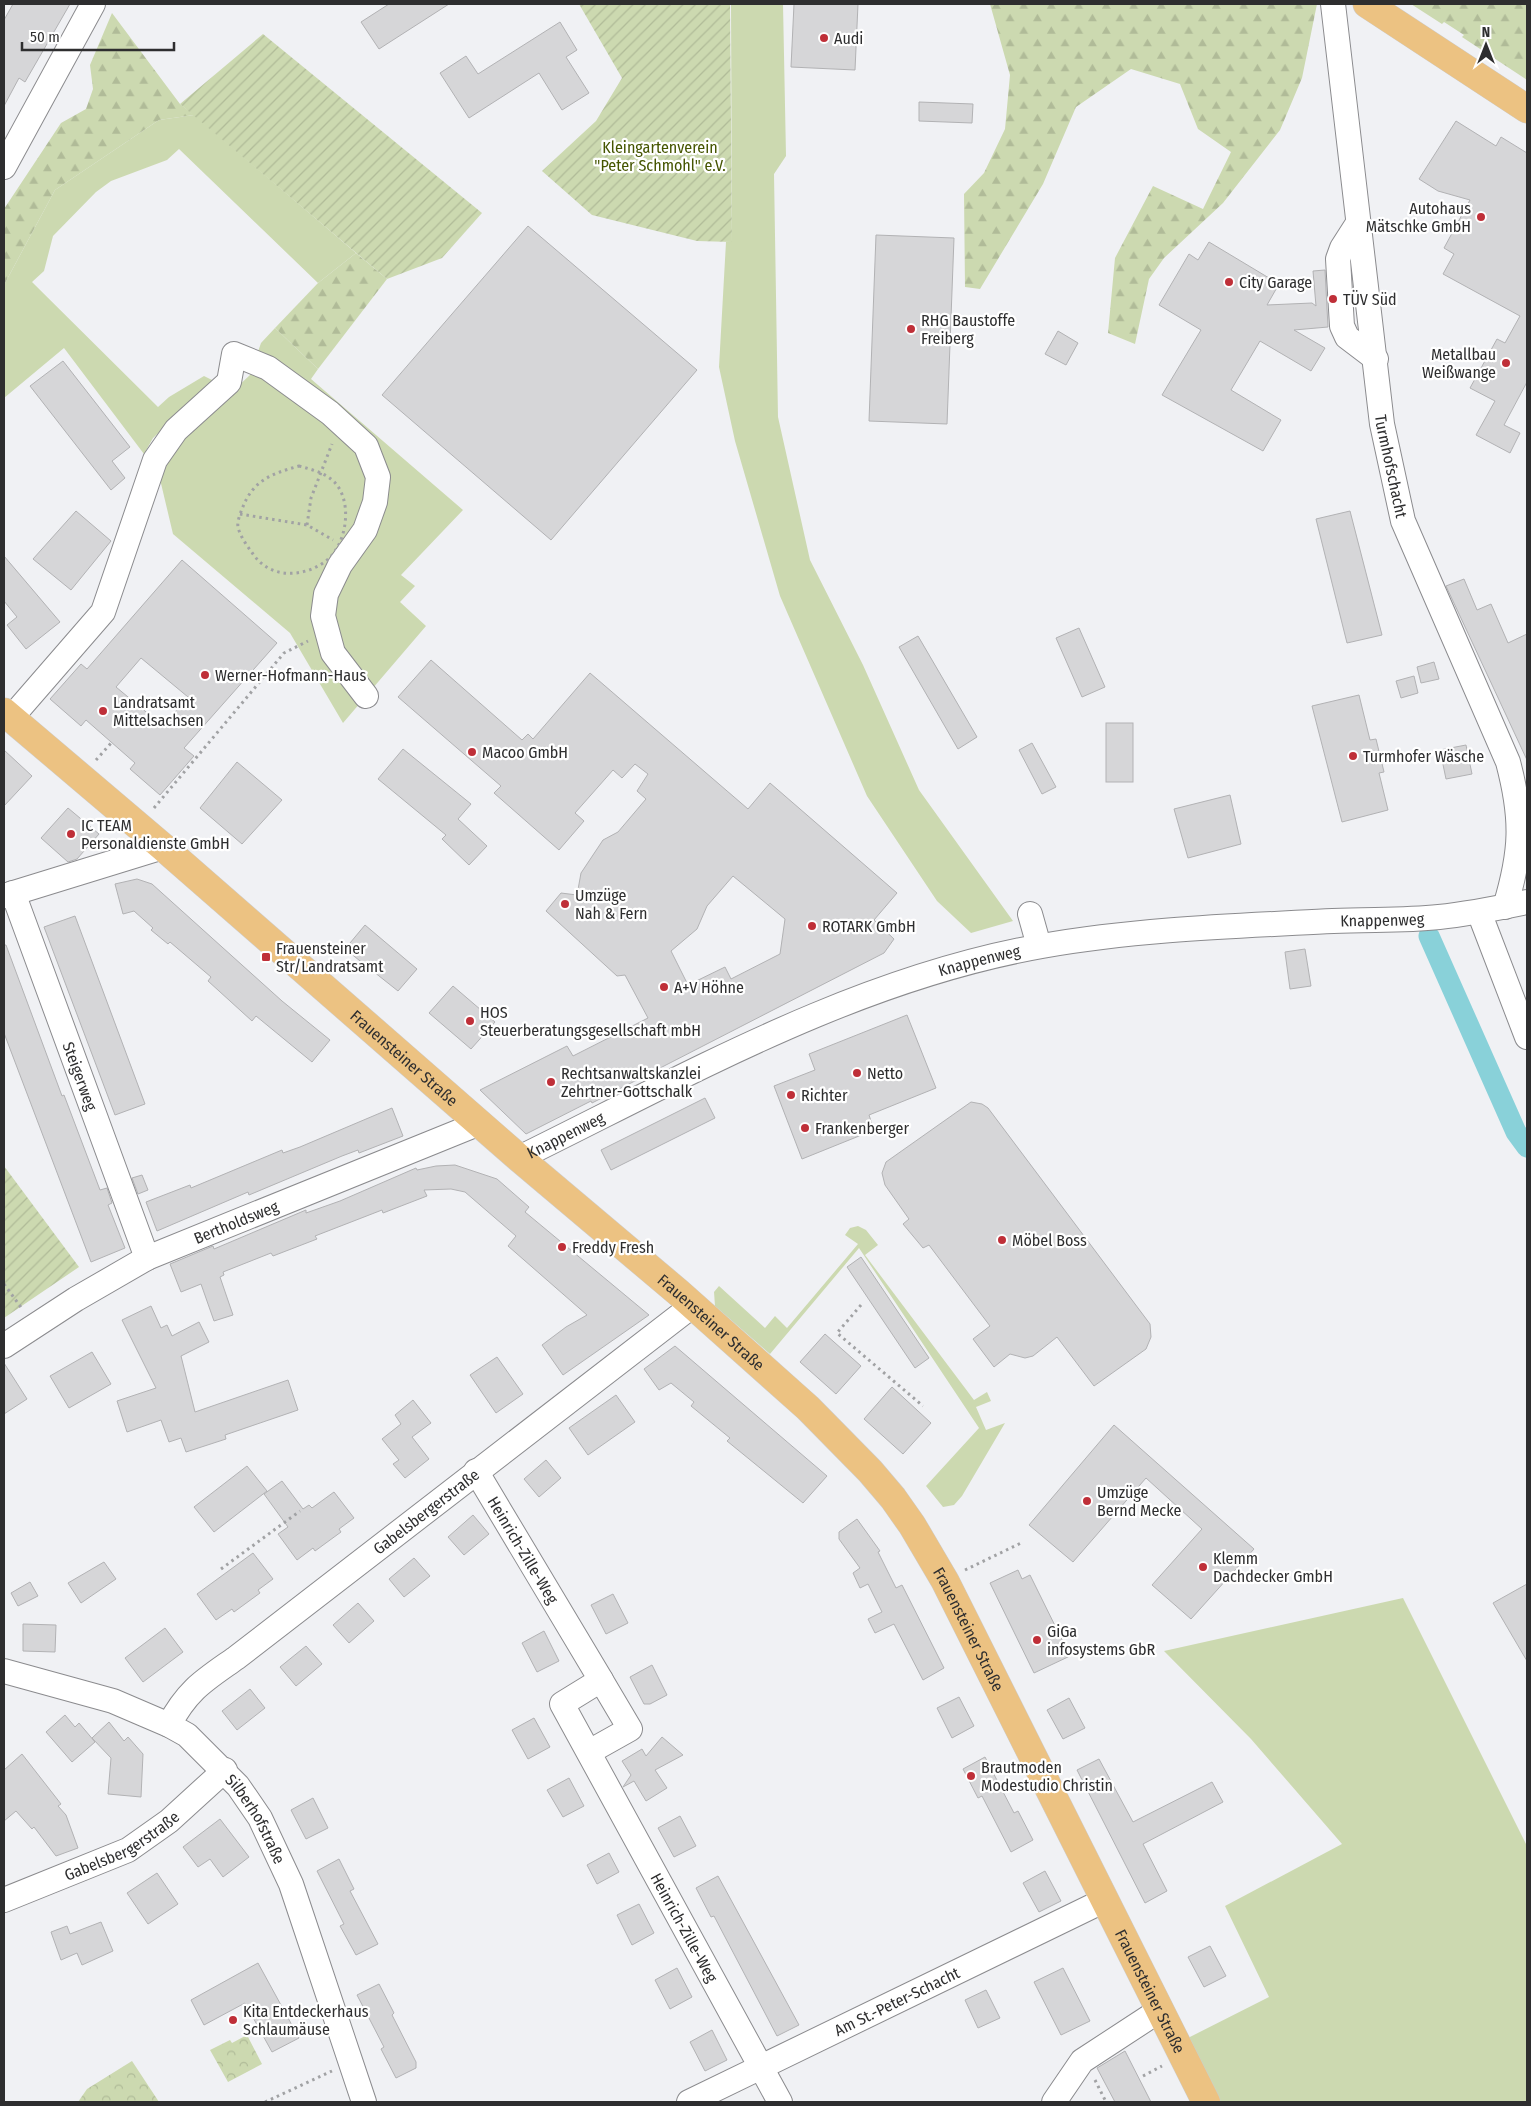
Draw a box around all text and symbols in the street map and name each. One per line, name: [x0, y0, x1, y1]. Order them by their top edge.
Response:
scale bar: [22, 20, 175, 52]
north arrow: [1461, 20, 1511, 70]
text: N: [1482, 24, 1490, 41]
text: 50 m: [30, 28, 60, 46]
place label: Audi: [834, 29, 863, 48]
marker: Audi: [818, 32, 830, 44]
park label: Kleingartenverein "Peter Schmohl" e.V.: [594, 138, 726, 175]
place label: Autohaus Mätschke GmbH: [1366, 199, 1471, 236]
marker: Autohaus Mätschke GmbH: [1475, 211, 1487, 223]
place label: City Garage: [1239, 273, 1312, 292]
marker: City Garage: [1223, 276, 1235, 288]
place label: TÜV Süd: [1343, 290, 1397, 309]
marker: TÜV Süd: [1327, 293, 1339, 305]
place label: RHG Baustoffe Freiberg: [921, 311, 1015, 348]
marker: RHG Baustoffe Freiberg: [905, 323, 917, 335]
place label: Metallbau Weißwange: [1422, 345, 1496, 382]
marker: Metallbau Weißwange: [1500, 357, 1512, 369]
street label: Turmhofschacht: [1371, 414, 1411, 520]
place label: Werner-Hofmann-Haus: [215, 666, 366, 685]
marker: Werner-Hofmann-Haus: [199, 669, 211, 681]
place label: Landratsamt Mittelsachsen: [113, 693, 204, 730]
marker: Landratsamt Mittelsachsen: [97, 705, 109, 717]
place label: Macoo GmbH: [482, 743, 568, 762]
marker: Macoo GmbH: [466, 746, 478, 758]
place label: Turmhofer Wäsche: [1363, 747, 1484, 766]
marker: Turmhofer Wäsche: [1347, 750, 1359, 762]
place label: IC TEAM Personaldienste GmbH: [81, 816, 230, 853]
marker: IC TEAM Personaldienste GmbH: [65, 828, 77, 840]
place label: Umzüge Nah & Fern: [575, 886, 648, 923]
marker: Umzüge Nah & Fern: [559, 898, 571, 910]
street label: Knappenweg: [1340, 909, 1425, 931]
place label: ROTARK GmbH: [822, 917, 916, 936]
marker: ROTARK GmbH: [806, 920, 818, 932]
place label: Frauensteiner Str/Landratsamt: [276, 939, 384, 976]
street label: Knappenweg: [936, 941, 1022, 980]
marker: Frauensteiner Str/Landratsamt: [260, 951, 272, 963]
place label: A+V Höhne: [674, 978, 744, 997]
marker: A+V Höhne: [658, 981, 670, 993]
place label: HOS Steuerberatungsgesellschaft mbH: [480, 1003, 701, 1040]
street label: Frauensteiner Straße: [346, 1006, 462, 1110]
marker: HOS Steuerberatungsgesellschaft mbH: [464, 1015, 476, 1027]
street label: Steigerweg: [58, 1039, 101, 1114]
place label: Rechtsanwaltskanzlei Zehrtner-Gottschalk: [561, 1064, 701, 1101]
place label: Netto: [867, 1064, 903, 1083]
marker: Netto: [851, 1067, 863, 1079]
marker: Rechtsanwaltskanzlei Zehrtner-Gottschalk: [545, 1076, 557, 1088]
place label: Richter: [801, 1086, 848, 1105]
marker: Richter: [785, 1089, 797, 1101]
street label: Knappenweg: [524, 1108, 608, 1163]
place label: Frankenberger: [815, 1119, 909, 1138]
marker: Frankenberger: [799, 1122, 811, 1134]
street label: Bertholdsweg: [191, 1197, 282, 1248]
place label: Möbel Boss: [1012, 1231, 1087, 1250]
marker: Möbel Boss: [996, 1234, 1008, 1246]
place label: Freddy Fresh: [572, 1238, 654, 1257]
marker: Freddy Fresh: [556, 1241, 568, 1253]
street label: Frauensteiner Straße: [654, 1270, 768, 1375]
street label: Gabelsbergerstraße: [370, 1465, 483, 1558]
place label: Umzüge Bernd Mecke: [1097, 1483, 1181, 1520]
street label: Heinrich-Zille-Weg: [483, 1493, 562, 1608]
marker: Umzüge Bernd Mecke: [1081, 1495, 1093, 1507]
place label: Klemm Dachdecker GmbH: [1213, 1549, 1333, 1586]
marker: Klemm Dachdecker GmbH: [1197, 1561, 1209, 1573]
street label: Frauensteiner Straße: [929, 1564, 1008, 1694]
place label: GiGa infosystems GbR: [1047, 1622, 1156, 1659]
marker: GiGa infosystems GbR: [1031, 1634, 1043, 1646]
place label: Brautmoden Modestudio Christin: [981, 1758, 1113, 1795]
street label: Silberhofstraße: [221, 1770, 289, 1867]
marker: Brautmoden Modestudio Christin: [965, 1770, 977, 1782]
street label: Gabelsbergerstraße: [62, 1807, 183, 1885]
street label: Heinrich-Zille-Weg: [646, 1870, 722, 1986]
street label: Frauensteiner Straße: [1111, 1926, 1189, 2057]
street label: Am St.-Peter-Schacht: [831, 1963, 963, 2040]
place label: Kita Entdeckerhaus Schlaumäuse: [243, 2002, 369, 2039]
marker: Kita Entdeckerhaus Schlaumäuse: [227, 2014, 239, 2026]

